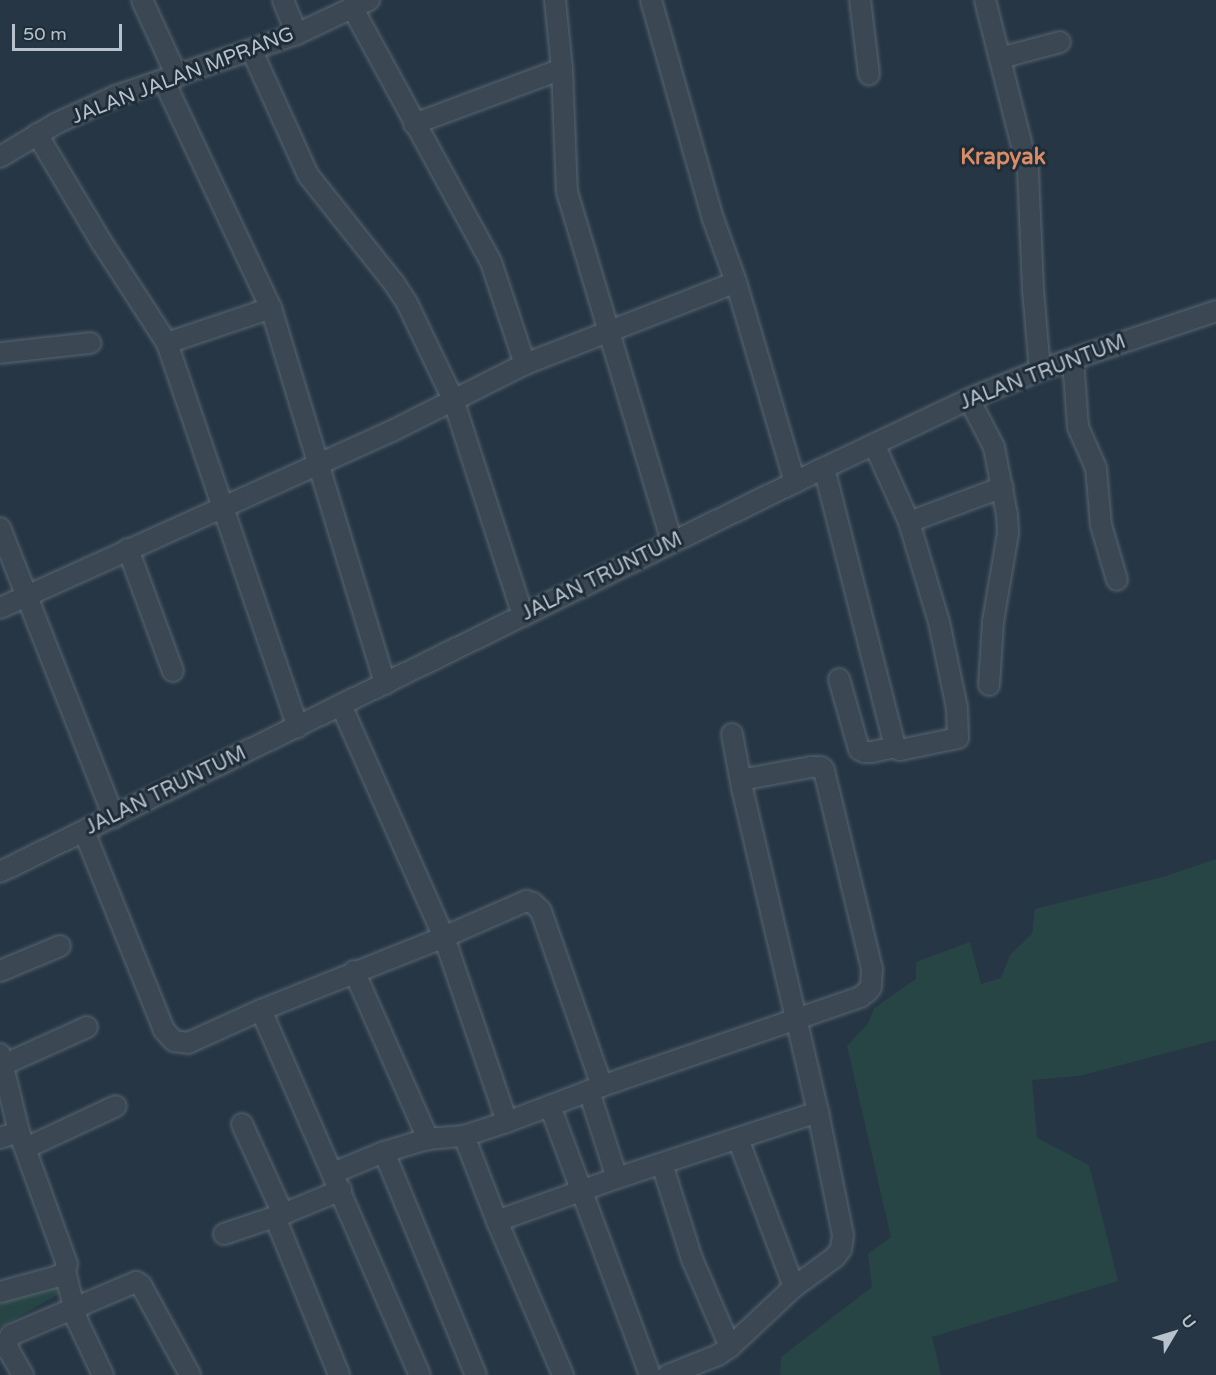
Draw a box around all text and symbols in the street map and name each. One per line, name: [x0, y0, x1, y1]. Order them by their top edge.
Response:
scale bar: [15, 12, 124, 50]
street label: JALAN JALAN MPRANG: [68, 22, 298, 130]
text: 50 m: [23, 23, 67, 45]
district label: Krapyak: [960, 145, 1046, 171]
street label: JALAN TRUNTUM: [957, 330, 1129, 416]
street label: JALAN TRUNTUM: [518, 528, 686, 626]
street label: JALAN TRUNTUM: [82, 742, 250, 840]
north arrow: [1144, 1303, 1204, 1363]
text: U: [1177, 1311, 1200, 1333]

